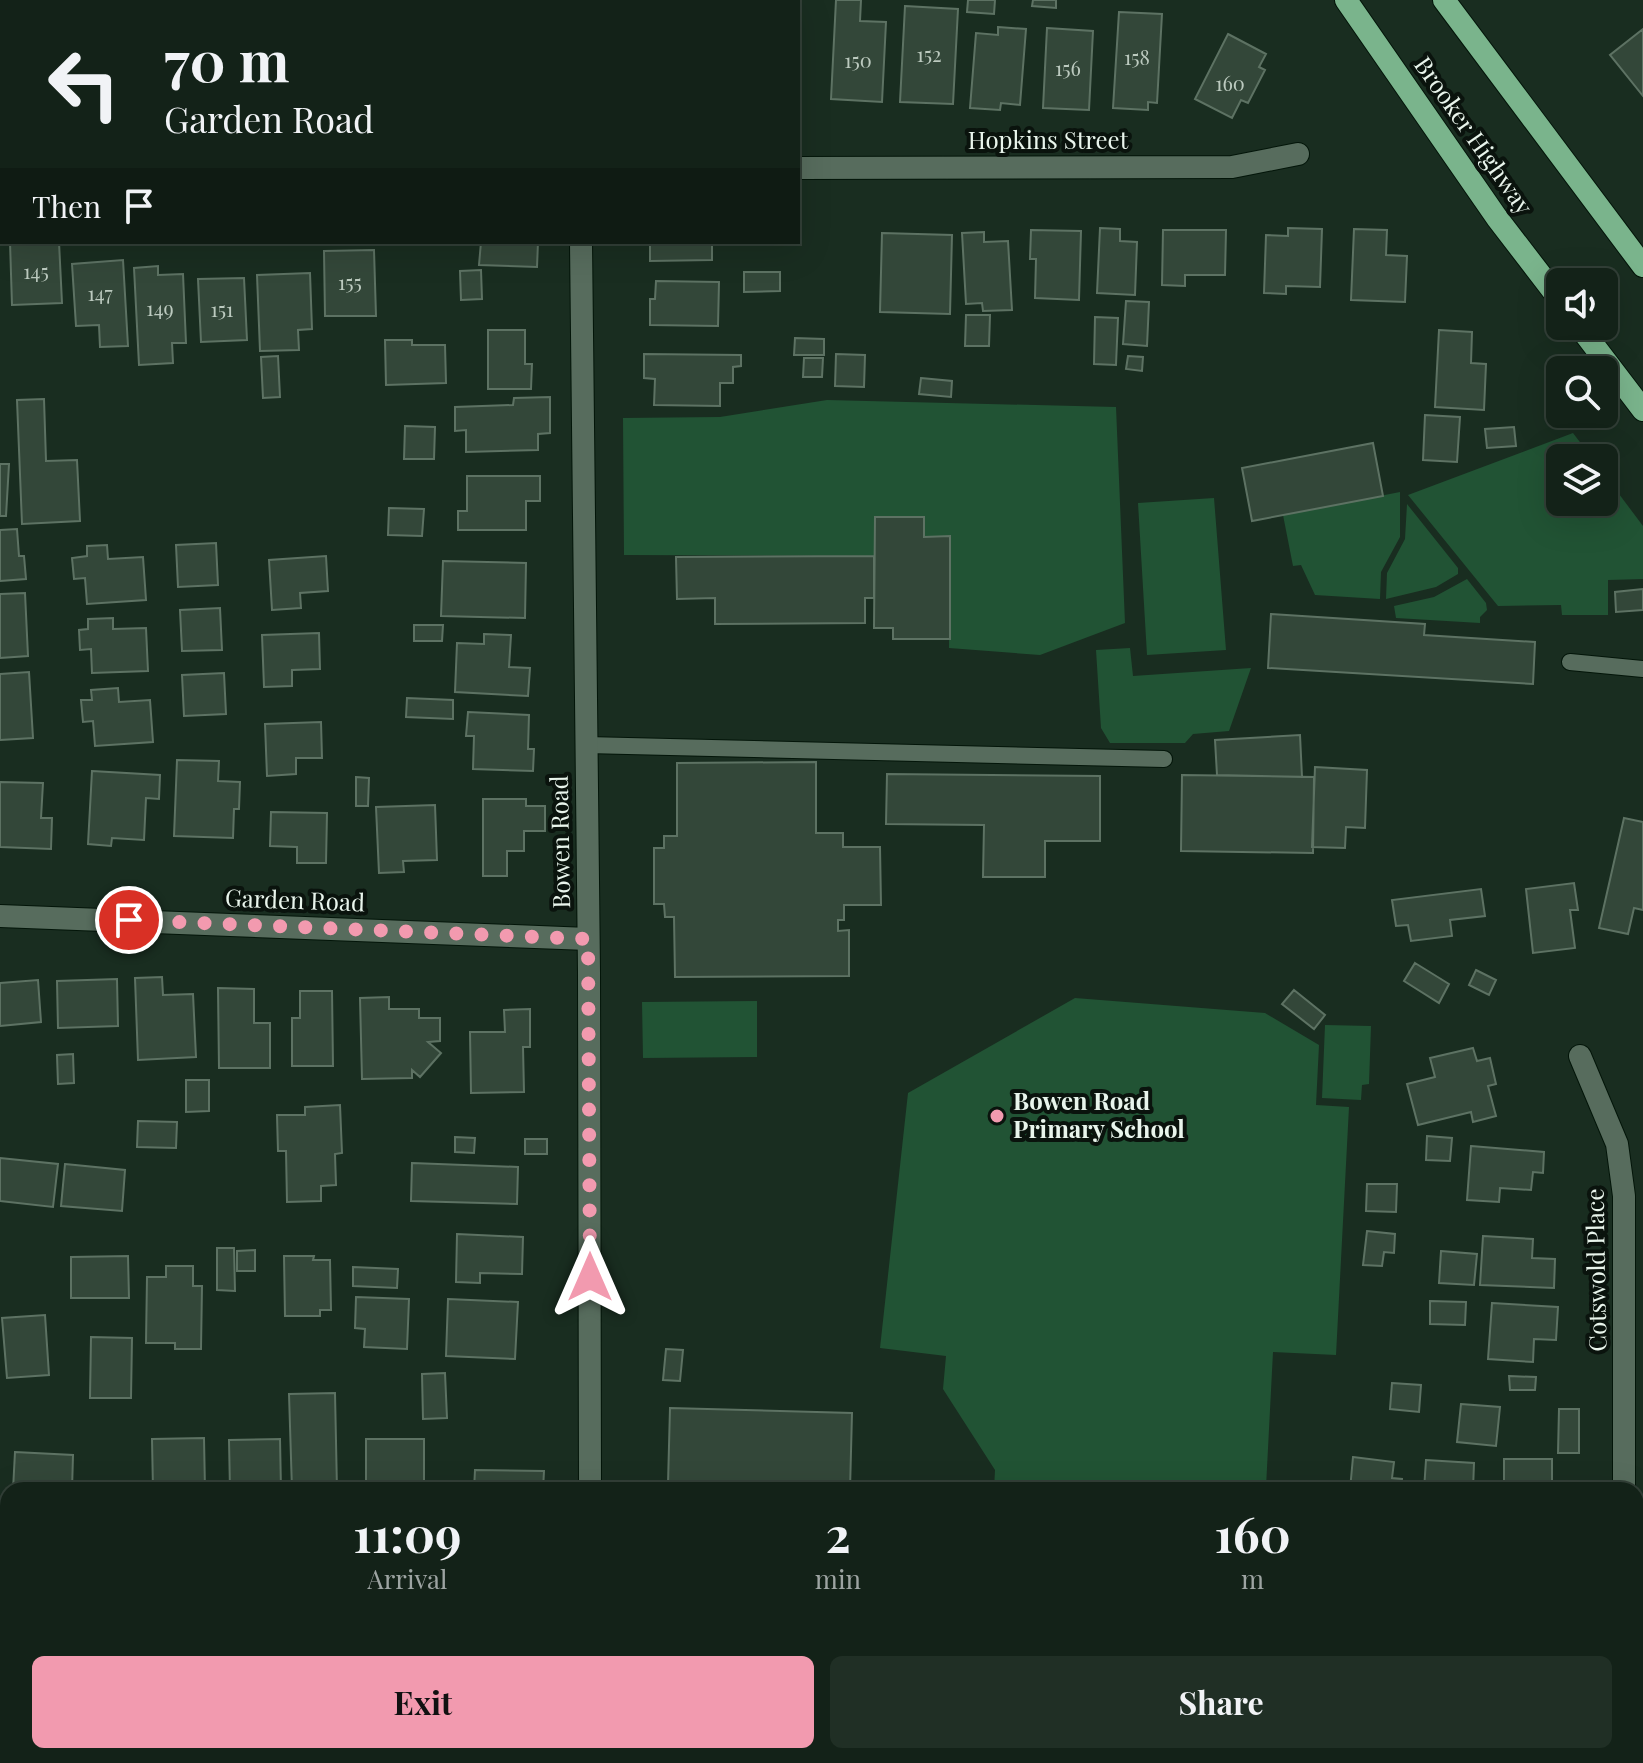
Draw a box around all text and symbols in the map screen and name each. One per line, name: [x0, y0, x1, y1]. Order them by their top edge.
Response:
text: 70 m: [164, 22, 289, 97]
icon: left: [32, 32, 136, 136]
house number: 152: [916, 40, 942, 67]
house number: 158: [1124, 43, 1150, 70]
house number: 150: [844, 46, 872, 73]
street label: Brooker Highway: [1408, 50, 1541, 220]
house number: 156: [1055, 54, 1081, 81]
house number: 160: [1215, 69, 1245, 96]
text: Garden Road: [164, 94, 374, 142]
street label: Hopkins Street: [968, 123, 1129, 155]
icon: arrive: [117, 184, 161, 228]
text: Then: [32, 186, 101, 226]
house number: 145: [23, 257, 49, 284]
house number: 155: [338, 268, 362, 295]
map controls: [1546, 268, 1618, 516]
button: sound: [1546, 268, 1618, 340]
house number: 147: [87, 279, 113, 306]
house number: 149: [146, 294, 174, 321]
house number: 151: [211, 295, 233, 322]
button: search: [1546, 356, 1618, 428]
button: layers: [1546, 444, 1618, 516]
street label: Bowen Road: [542, 775, 576, 909]
street label: Garden Road: [225, 881, 366, 917]
pin: [95, 886, 163, 954]
icon: arrive: [107, 898, 151, 942]
place label: Bowen Road Primary School: [1013, 1084, 1185, 1144]
marker: Bowen Road Primary School: [988, 1107, 1006, 1125]
street label: Cotswold Place: [1578, 1188, 1612, 1352]
position arrow: [548, 1235, 632, 1319]
text: 11:09: [353, 1501, 462, 1565]
text: 2: [825, 1501, 851, 1565]
text: 160: [1214, 1501, 1291, 1565]
text: Arrival: [367, 1561, 447, 1596]
text: min: [815, 1561, 861, 1596]
text: m: [1241, 1561, 1264, 1596]
button: Exit: [32, 1656, 814, 1748]
button: Share: [830, 1656, 1612, 1748]

